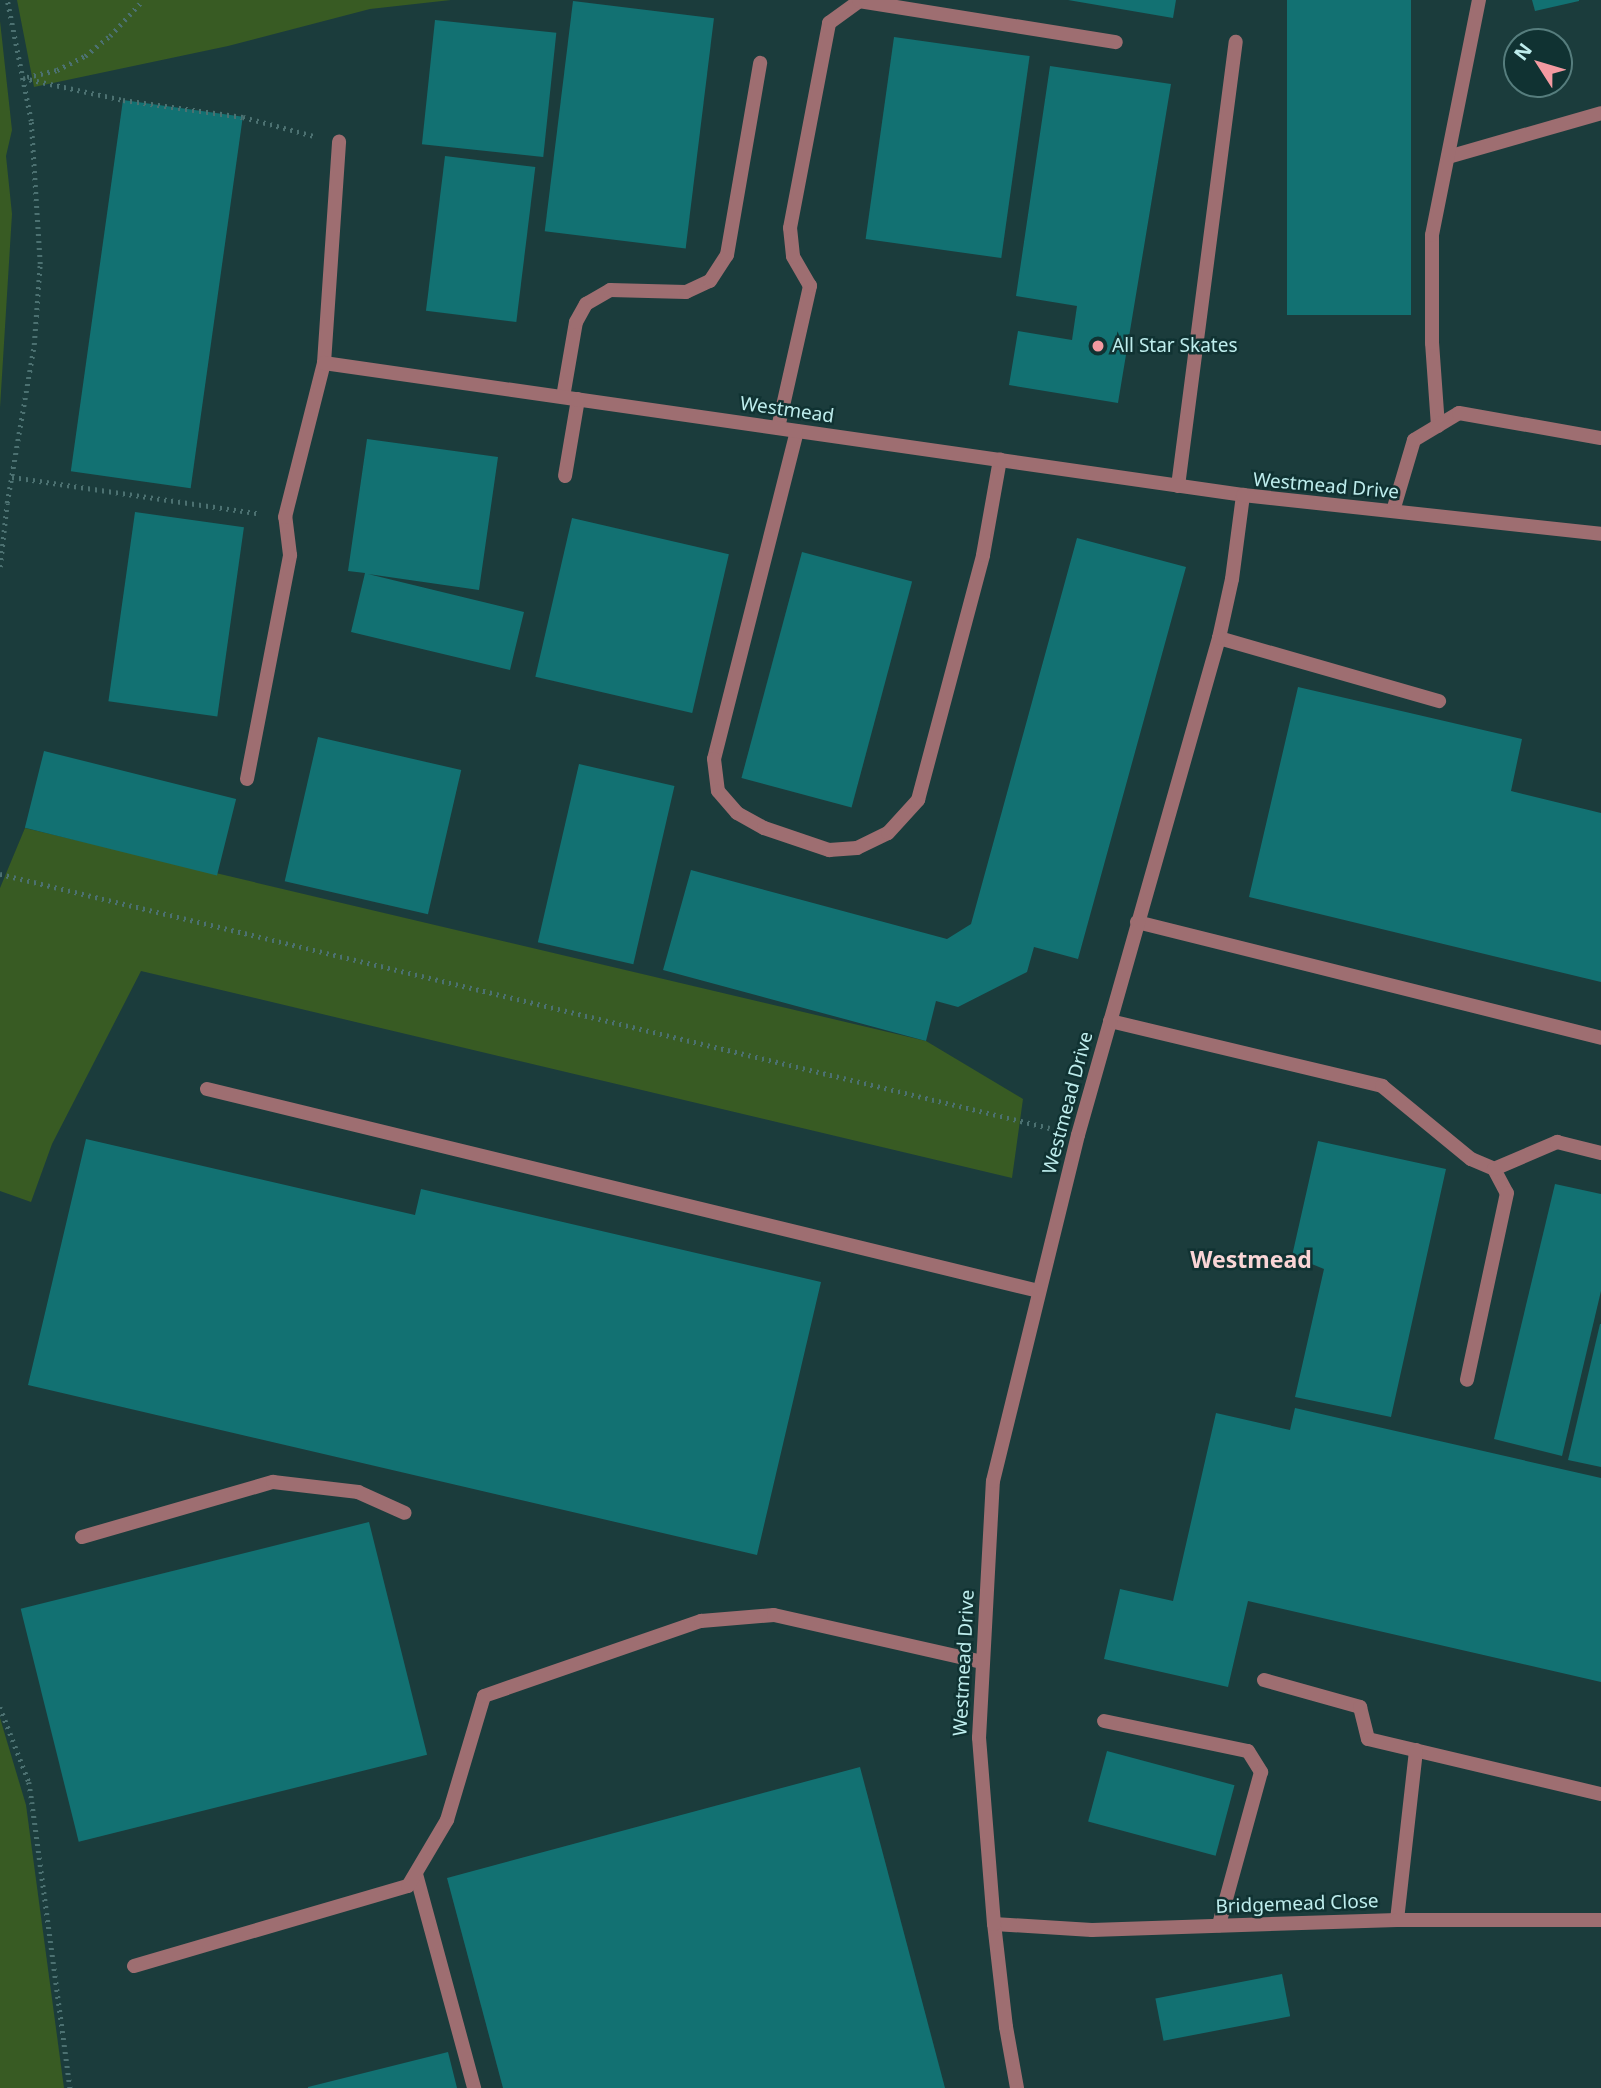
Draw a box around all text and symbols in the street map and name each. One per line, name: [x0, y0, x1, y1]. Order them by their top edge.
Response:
north arrow: [1503, 28, 1573, 98]
text: N: [1508, 38, 1538, 66]
place label: All Star Skates: [1112, 335, 1238, 357]
marker: All Star Skates: [1090, 338, 1106, 354]
street label: Westmead: [738, 392, 836, 428]
street label: Westmead Drive: [1252, 468, 1400, 504]
street label: Westmead Drive: [1038, 1029, 1098, 1177]
district label: Westmead: [1190, 1245, 1312, 1273]
street label: Westmead Drive: [949, 1589, 979, 1737]
street label: Bridgemead Close: [1215, 1890, 1379, 1918]

